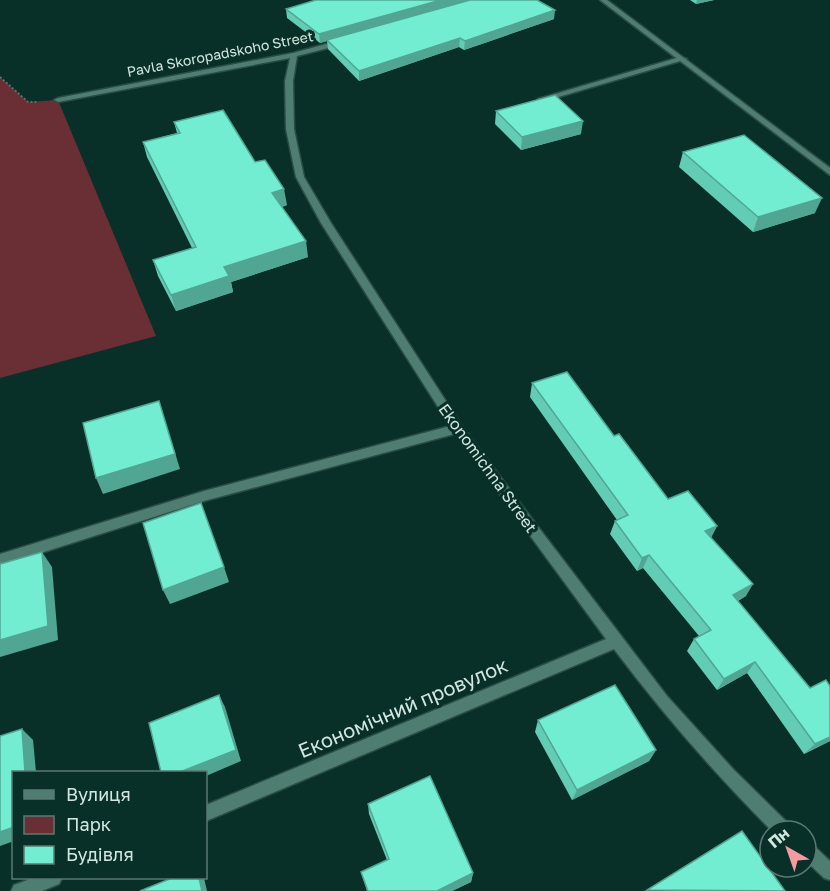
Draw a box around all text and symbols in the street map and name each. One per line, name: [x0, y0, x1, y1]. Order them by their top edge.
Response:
street label: Pavla Skoropadskoho Street: [125, 27, 315, 80]
street label: Ekonomichna Street: [434, 400, 542, 536]
street label: Економічний провулок: [294, 652, 511, 762]
legend: [12, 771, 207, 879]
text: Вулиця: [66, 783, 131, 805]
text: Парк: [66, 813, 111, 835]
north arrow: [758, 819, 818, 879]
text: Пн: [764, 823, 793, 852]
text: Будівля: [66, 843, 134, 865]

